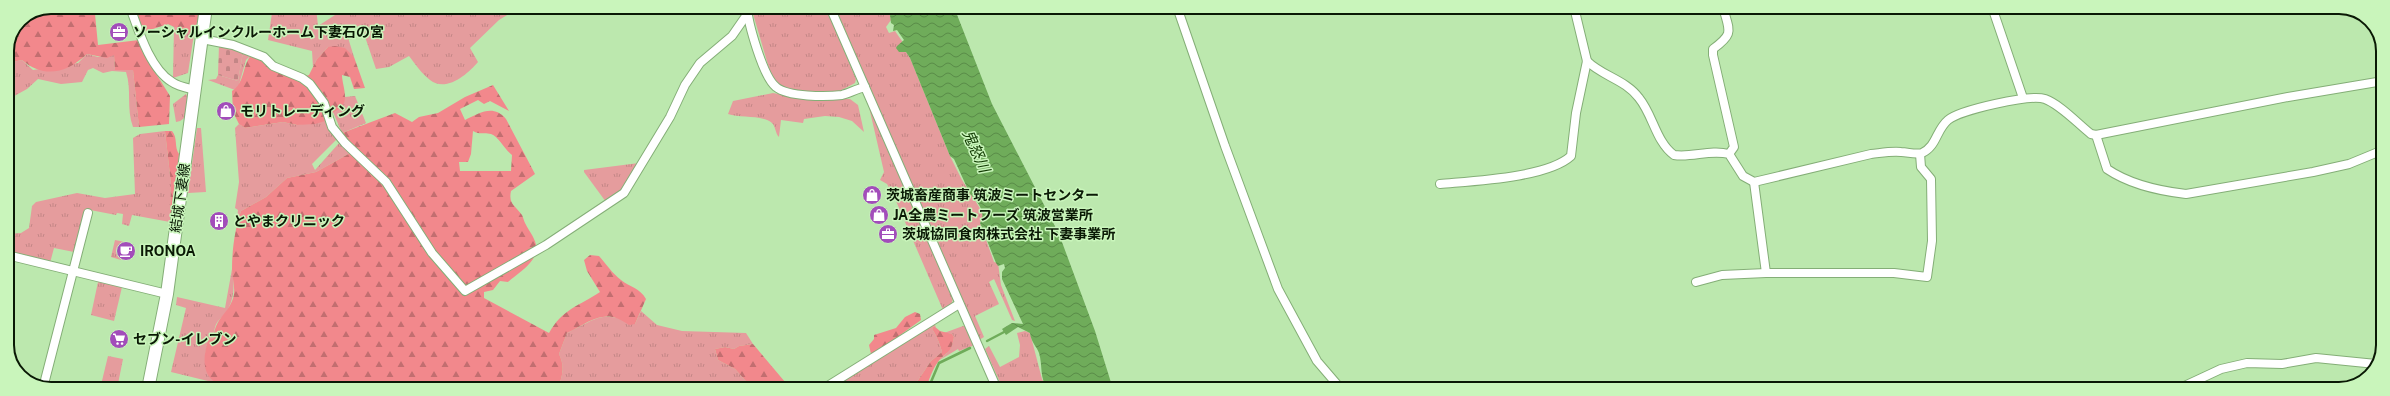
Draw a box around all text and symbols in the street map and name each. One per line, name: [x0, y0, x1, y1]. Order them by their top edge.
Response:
office icon: ソーシャルインクルーホーム下妻石の宮: [108, 21, 130, 43]
place label: ソーシャルインクルーホーム下妻石の宮: [133, 24, 384, 40]
shop icon: モリトレーディング: [215, 100, 237, 122]
place label: モリトレーディング: [240, 103, 365, 119]
water label: 鬼怒川: [960, 127, 994, 177]
street label: 結城下妻線: [167, 162, 193, 234]
shop icon: 茨城畜産商事 筑波ミートセンター: [861, 184, 883, 206]
place label: 茨城畜産商事 筑波ミートセンター: [886, 187, 1099, 203]
shop icon: JA全農ミートフーズ 筑波営業所: [868, 204, 890, 226]
place label: JA全農ミートフーズ 筑波営業所: [893, 207, 1093, 223]
building icon: とやまクリニック: [208, 210, 230, 232]
place label: とやまクリニック: [233, 213, 345, 229]
office icon: 茨城協同食肉株式会社 下妻事業所: [877, 223, 899, 245]
place label: 茨城協同食肉株式会社 下妻事業所: [902, 226, 1115, 242]
cafe icon: IRONOA: [115, 240, 137, 262]
place label: IRONOA: [140, 243, 196, 259]
supermarket icon: セブン-イレブン: [108, 328, 130, 350]
place label: セブン-イレブン: [133, 331, 237, 347]

